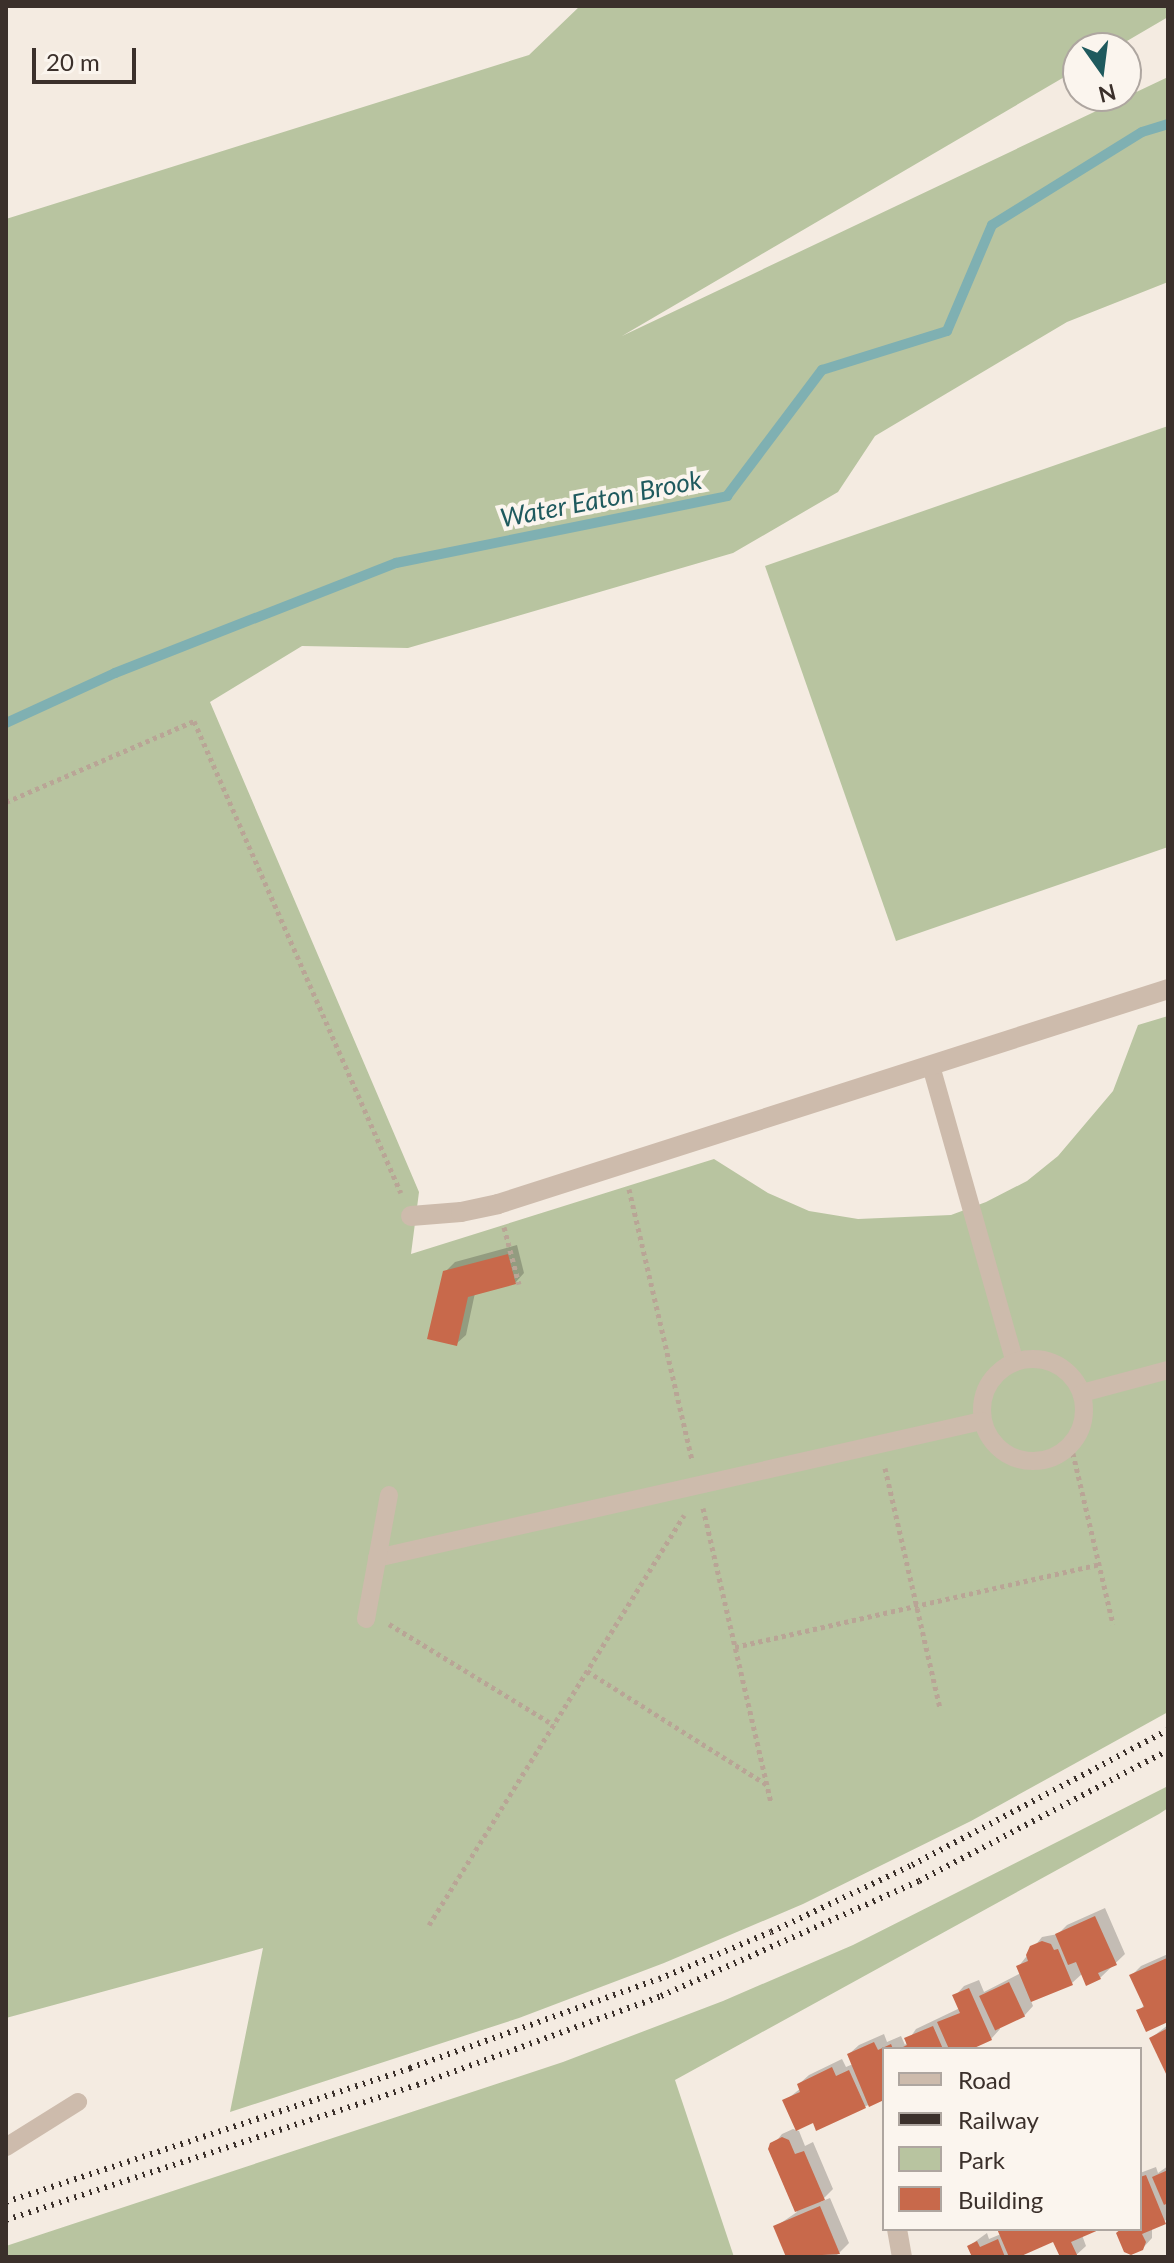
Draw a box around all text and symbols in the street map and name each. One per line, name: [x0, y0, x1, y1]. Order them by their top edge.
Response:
scale bar: [36, 32, 140, 82]
north arrow: [1062, 32, 1142, 112]
text: 20 m: [46, 47, 100, 76]
text: N: [1096, 79, 1119, 109]
water label: Water Eaton Brook: [497, 464, 705, 534]
legend: [882, 2047, 1142, 2231]
text: Road: [958, 2065, 1011, 2094]
text: Railway: [958, 2105, 1039, 2134]
text: Park: [958, 2145, 1005, 2174]
text: Building: [958, 2185, 1043, 2214]

